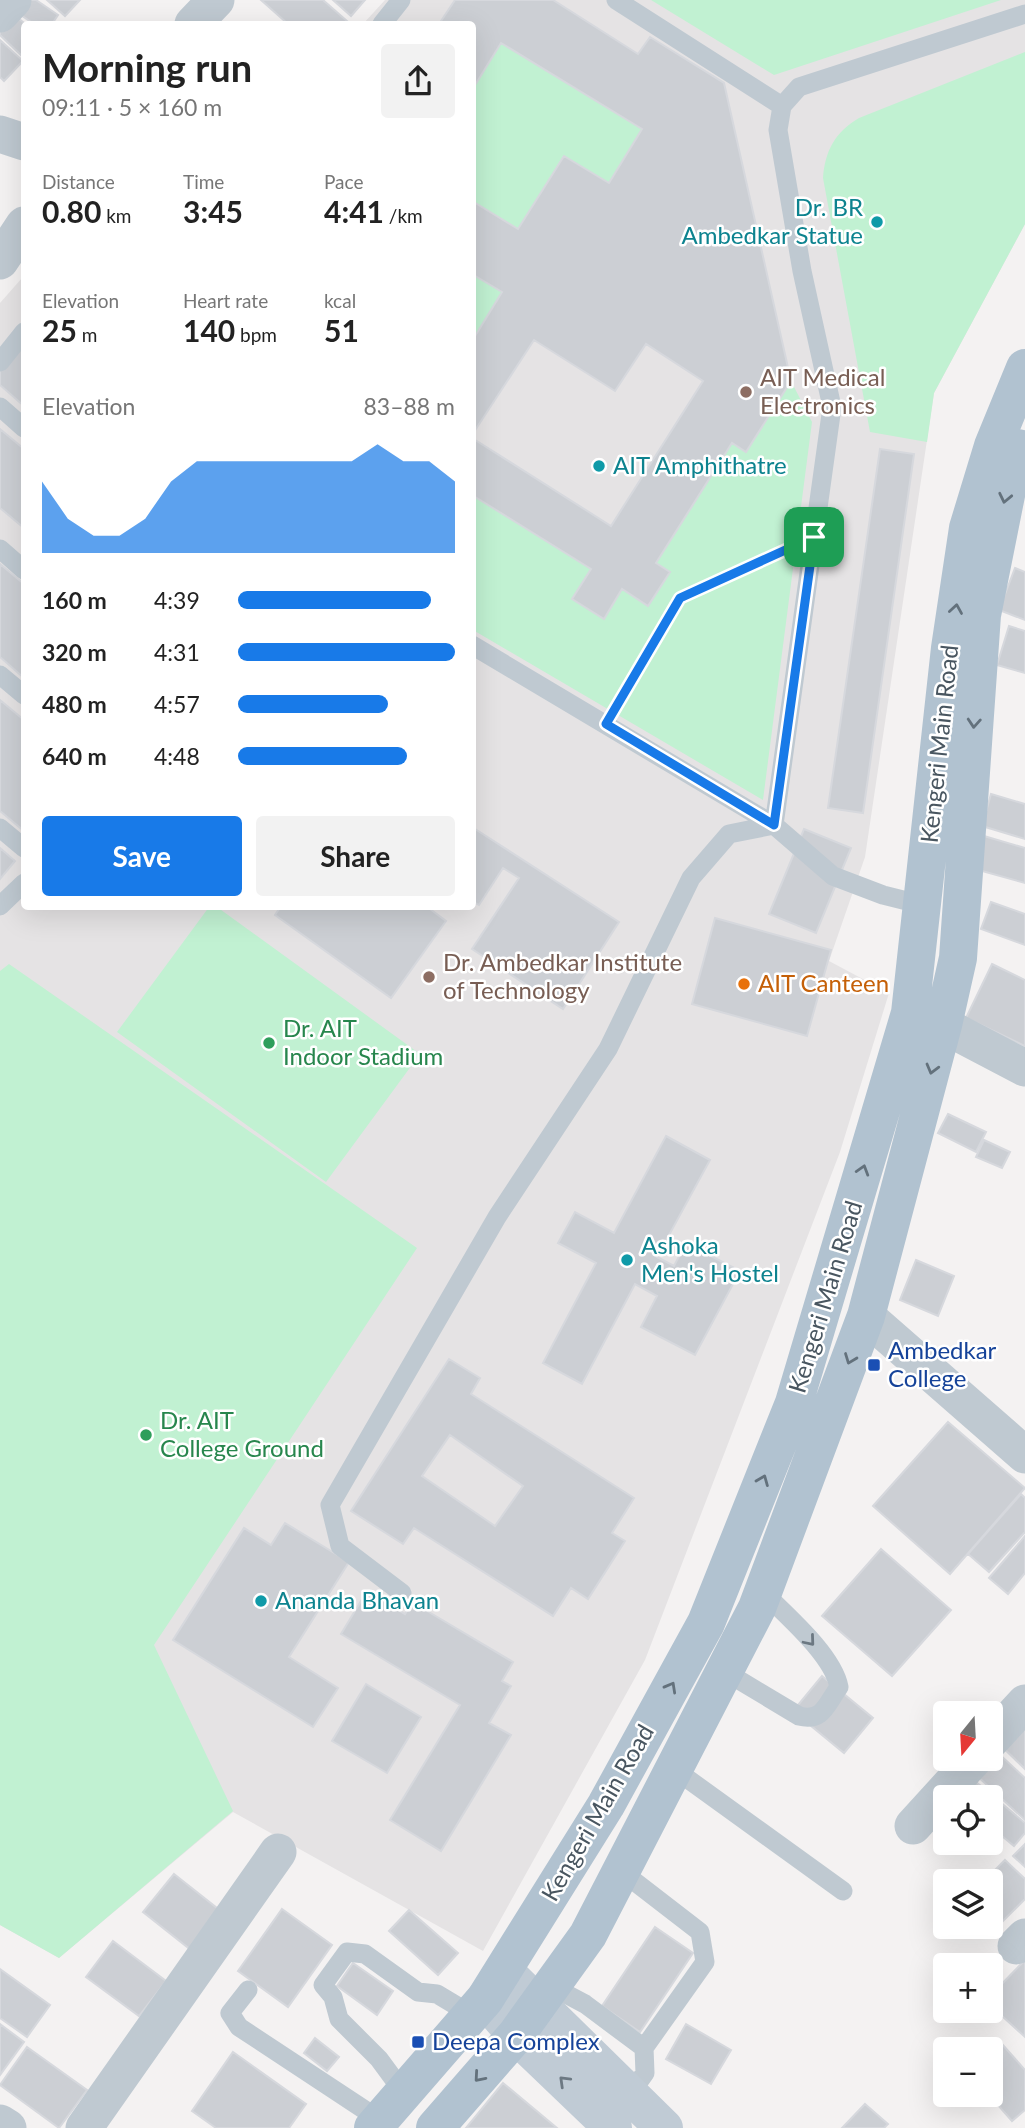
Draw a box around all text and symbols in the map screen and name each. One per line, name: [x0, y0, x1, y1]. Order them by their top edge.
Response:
text: Morning run: [42, 44, 252, 90]
button: share: [381, 44, 455, 118]
text: 09:11 · 5 × 160 m: [42, 93, 222, 121]
text: Distance: [42, 170, 115, 193]
text: Time: [183, 170, 224, 193]
text: Pace: [324, 170, 363, 193]
place label: Dr. BR Ambedkar Statue: [681, 192, 863, 249]
text: 0.80: [42, 193, 101, 229]
text: 3:45: [183, 193, 243, 229]
text: 4:41: [324, 193, 384, 229]
text: km: [101, 204, 131, 227]
text: /km: [384, 204, 423, 227]
marker: Dr. BR Ambedkar Statue: [869, 214, 885, 230]
text: Elevation: [42, 289, 119, 312]
text: Heart rate: [183, 289, 268, 312]
text: kcal: [324, 289, 356, 312]
text: 25: [42, 312, 77, 348]
text: 140: [183, 312, 235, 348]
text: 51: [324, 312, 359, 348]
text: m: [77, 323, 97, 346]
text: bpm: [235, 323, 277, 346]
place label: AIT Medical Electronics: [760, 362, 885, 419]
marker: AIT Medical Electronics: [738, 384, 754, 400]
text: Elevation: [42, 392, 135, 420]
text: 83–88 m: [363, 392, 455, 420]
place label: AIT Amphithatre: [613, 450, 787, 479]
marker: AIT Amphithatre: [591, 458, 607, 474]
one-way arrow: [999, 492, 1014, 504]
pin: [784, 507, 844, 567]
icon: arrive: [795, 518, 833, 556]
text: 160 m: [42, 586, 107, 614]
text: 4:39: [154, 586, 200, 614]
one-way arrow: [948, 603, 963, 615]
text: 320 m: [42, 638, 107, 666]
text: 4:31: [154, 638, 200, 666]
street label: Kengeri Main Road: [914, 643, 963, 844]
text: 480 m: [42, 690, 107, 718]
text: 4:57: [154, 690, 200, 718]
one-way arrow: [967, 718, 982, 729]
text: 640 m: [42, 742, 107, 770]
text: 4:48: [154, 742, 200, 770]
button: Save: [42, 816, 242, 896]
button: Share: [256, 816, 455, 896]
place label: Dr. Ambedkar Institute of Technology: [443, 947, 682, 1004]
place label: AIT Canteen: [758, 968, 889, 997]
marker: Dr. Ambedkar Institute of Technology: [421, 969, 437, 985]
marker: AIT Canteen: [736, 976, 752, 992]
place label: Dr. AIT Indoor Stadium: [283, 1013, 443, 1070]
marker: Dr. AIT Indoor Stadium: [261, 1035, 277, 1051]
one-way arrow: [926, 1063, 940, 1075]
one-way arrow: [855, 1165, 870, 1177]
street label: Kengeri Main Road: [782, 1197, 868, 1396]
place label: Ashoka Men's Hostel: [641, 1230, 779, 1287]
marker: Ashoka Men's Hostel: [619, 1252, 635, 1268]
place label: Ambedkar College: [888, 1335, 997, 1392]
one-way arrow: [844, 1352, 858, 1364]
marker: Ambedkar College: [866, 1357, 882, 1373]
place label: Dr. AIT College Ground: [160, 1405, 324, 1462]
marker: Dr. AIT College Ground: [138, 1427, 154, 1443]
one-way arrow: [755, 1474, 769, 1486]
place label: Ananda Bhavan: [275, 1585, 439, 1614]
marker: Ananda Bhavan: [253, 1593, 269, 1609]
one-way arrow: [802, 1633, 815, 1645]
one-way arrow: [663, 1682, 676, 1695]
north arrow: [933, 1701, 1003, 1771]
map controls: [933, 1701, 1003, 2107]
street label: Kengeri Main Road: [534, 1719, 659, 1906]
button: locate: [933, 1785, 1003, 1855]
button: layers: [933, 1869, 1003, 1939]
button: +: [933, 1953, 1003, 2023]
place label: Deepa Complex: [432, 2026, 600, 2055]
marker: Deepa Complex: [410, 2034, 426, 2050]
button: −: [933, 2037, 1003, 2107]
one-way arrow: [475, 2069, 487, 2082]
one-way arrow: [559, 2076, 572, 2089]

